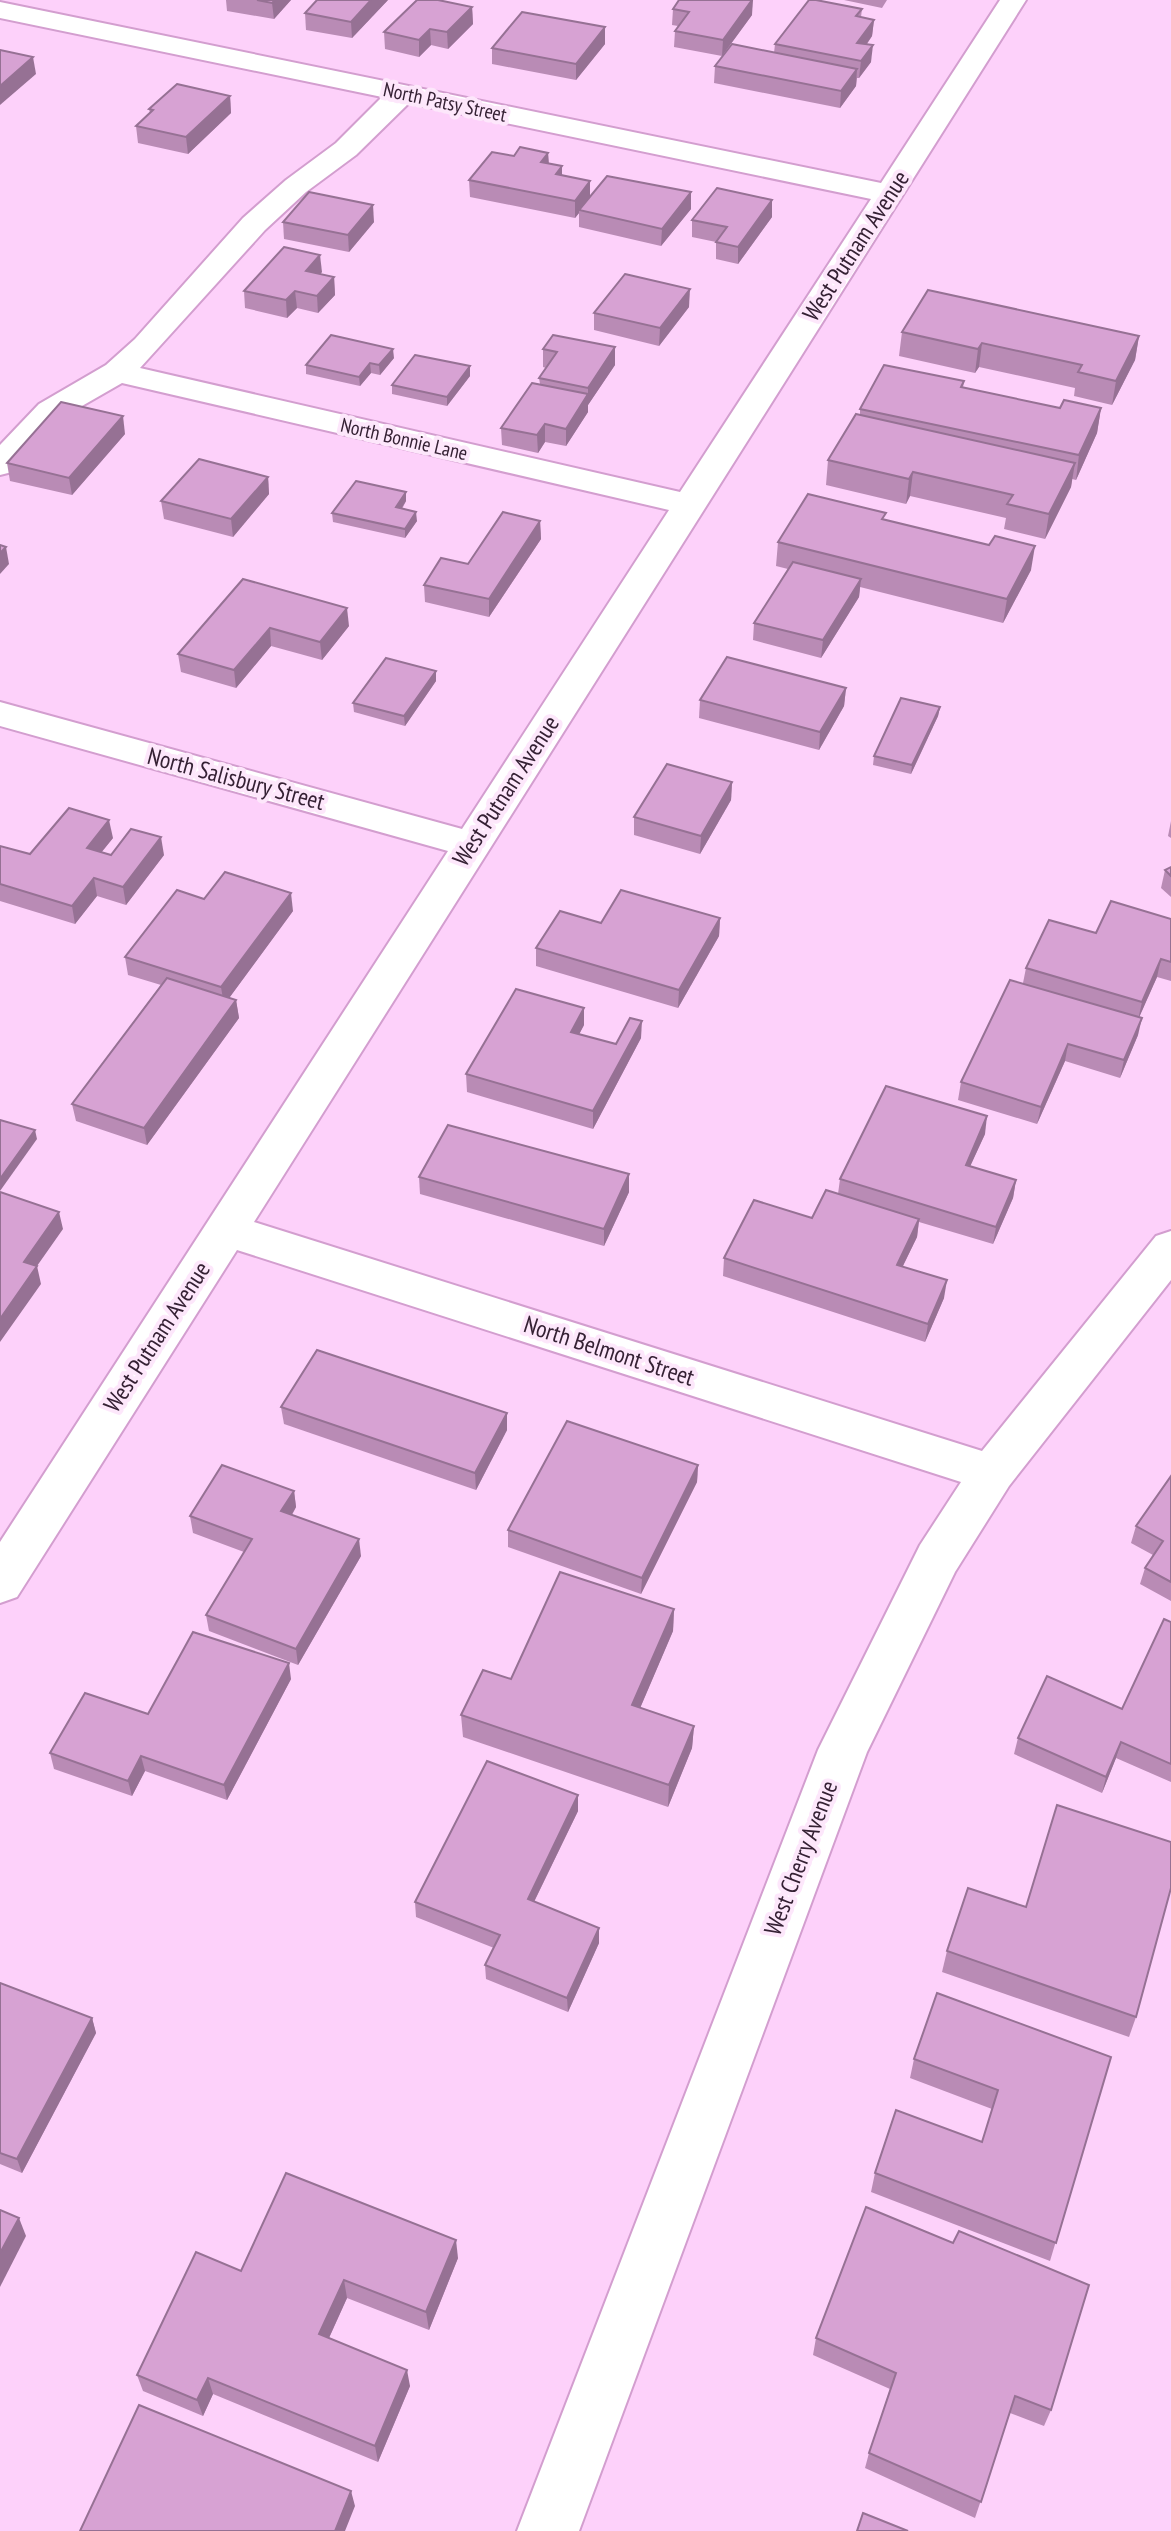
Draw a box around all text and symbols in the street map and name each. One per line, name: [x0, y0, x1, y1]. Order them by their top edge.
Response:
street label: North Patsy Street: [381, 76, 509, 128]
street label: West Putnam Avenue: [795, 165, 916, 327]
street label: North Bonnie Lane: [338, 412, 470, 466]
street label: West Putnam Avenue: [445, 710, 566, 872]
street label: North Salisbury Street: [144, 740, 328, 817]
street label: West Putnam Avenue: [96, 1256, 217, 1418]
street label: North Belmont Street: [520, 1308, 699, 1393]
street label: West Cherry Avenue: [757, 1776, 844, 1939]

